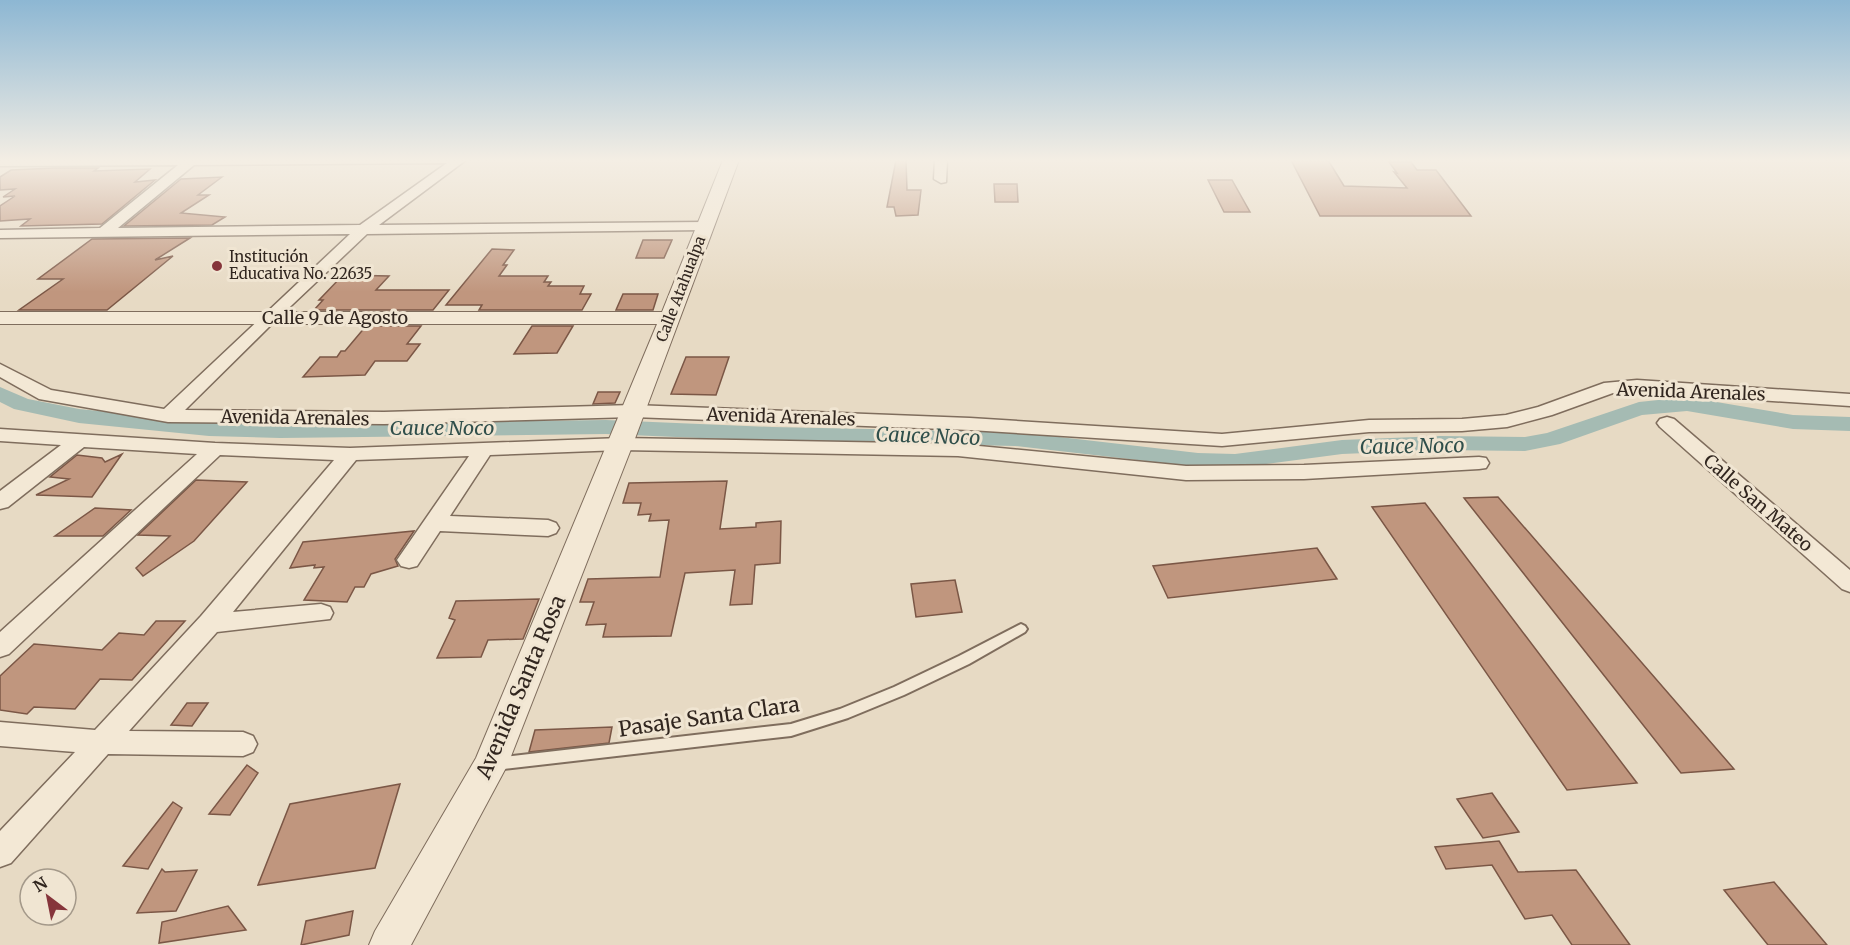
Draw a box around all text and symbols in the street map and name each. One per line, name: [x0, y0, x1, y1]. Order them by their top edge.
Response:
street label: Calle Atahualpa: [652, 233, 709, 345]
place label: Institución Educativa No. 22635: [229, 247, 372, 283]
marker: Institución Educativa No. 22635: [210, 259, 224, 273]
street label: Calle 9 de Agosto: [262, 306, 408, 329]
street label: Avenida Arenales: [1615, 377, 1766, 406]
street label: Avenida Arenales: [705, 402, 856, 431]
street label: Avenida Arenales: [219, 405, 370, 430]
water label: Cauce Noco: [390, 415, 494, 440]
water label: Cauce Noco: [875, 421, 981, 450]
water label: Cauce Noco: [1359, 432, 1465, 459]
street label: Calle San Mateo: [1699, 449, 1818, 556]
street label: Avenida Santa Rosa: [469, 591, 571, 784]
street label: Pasaje Santa Clara: [617, 690, 801, 743]
north arrow: [18, 867, 78, 927]
text: N: [29, 872, 51, 896]

